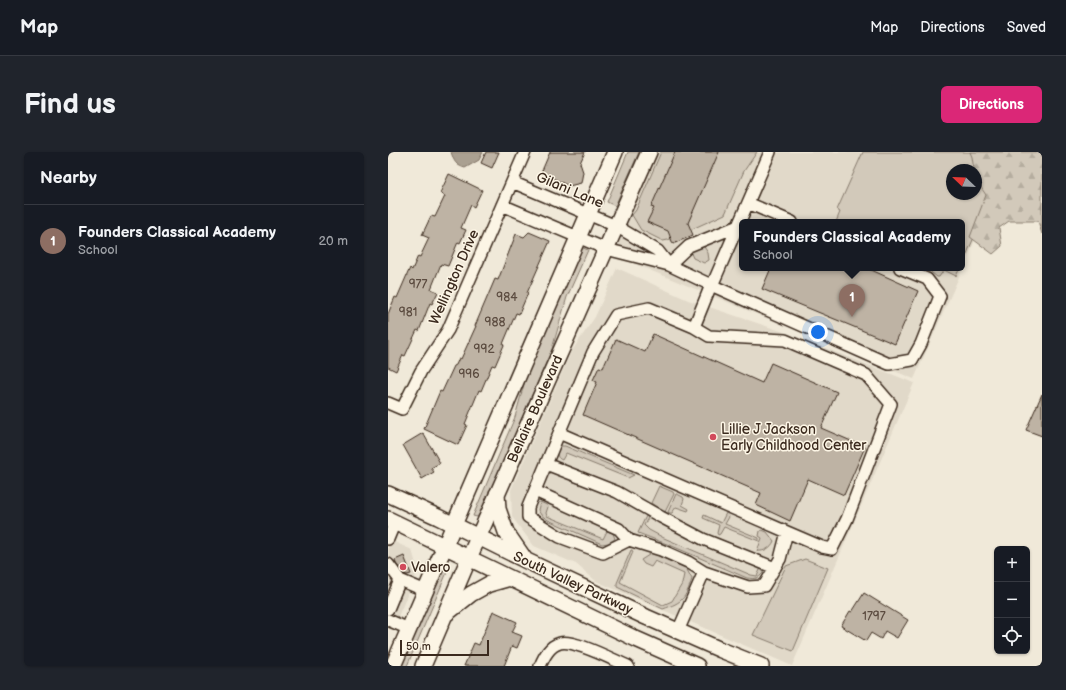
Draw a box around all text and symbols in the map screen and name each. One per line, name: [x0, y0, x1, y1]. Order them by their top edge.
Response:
text: Map: [20, 16, 58, 39]
text: Map: [870, 19, 898, 36]
text: Directions: [920, 19, 985, 36]
text: Saved: [1007, 19, 1046, 36]
button: Directions: [941, 86, 1042, 123]
text: Find us: [24, 88, 116, 121]
north arrow: [946, 164, 982, 200]
text: Nearby: [40, 168, 97, 188]
street label: Gilani Lane: [534, 168, 606, 212]
popup: [739, 219, 965, 271]
text: Founders Classical Academy: [78, 223, 276, 242]
street label: Wellington Drive: [425, 227, 483, 327]
text: Founders Classical Academy: [753, 228, 951, 247]
text: 1: [50, 233, 56, 249]
text: 20 m: [318, 233, 348, 249]
text: School: [78, 242, 118, 258]
text: School: [753, 247, 793, 263]
house number: 977: [409, 277, 427, 292]
pin: 1: [839, 284, 865, 317]
house number: 984: [496, 290, 518, 305]
house number: 981: [399, 305, 417, 320]
house number: 988: [485, 315, 505, 330]
your location: [808, 322, 828, 342]
house number: 992: [474, 342, 494, 357]
street label: Bellaire Boulevard: [504, 353, 566, 465]
house number: 996: [458, 367, 480, 382]
place label: Lillie J Jackson Early Childhood Center: [721, 421, 867, 454]
marker: Lillie J Jackson Early Childhood Center: [708, 432, 718, 442]
map controls: [994, 546, 1030, 654]
button: +: [994, 546, 1030, 582]
street label: South Valley Parkway: [510, 548, 636, 618]
place label: Valero: [411, 559, 451, 576]
marker: Valero: [398, 562, 408, 572]
button: −: [994, 582, 1030, 618]
house number: 1797: [862, 609, 886, 624]
button: locate: [994, 618, 1030, 654]
scale bar: [400, 638, 489, 657]
text: 50 m: [406, 640, 431, 653]

